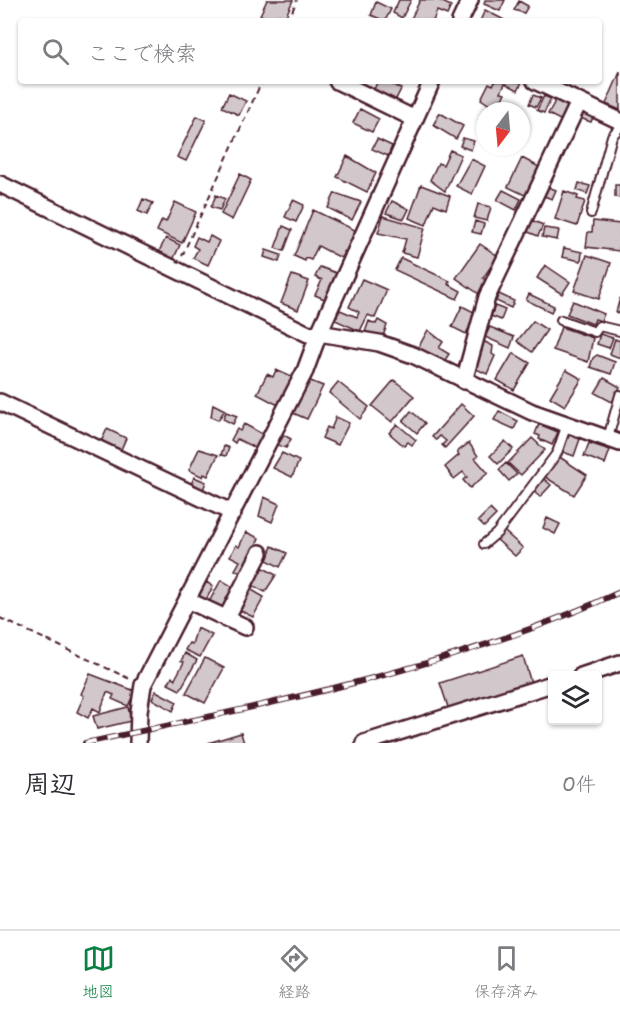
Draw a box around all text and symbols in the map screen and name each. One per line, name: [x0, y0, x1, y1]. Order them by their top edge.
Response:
search box: [18, 18, 602, 84]
icon: search: [39, 35, 72, 68]
text: ここで検索: [87, 39, 197, 68]
north arrow: [476, 102, 530, 156]
map controls: [548, 671, 602, 725]
button: layers: [548, 671, 602, 725]
text: 周辺: [24, 766, 76, 801]
text: 0件: [562, 771, 596, 797]
tab: 地図: [82, 942, 115, 1002]
tab: 経路: [278, 942, 311, 1002]
tab: 保存済み: [474, 942, 538, 1002]

